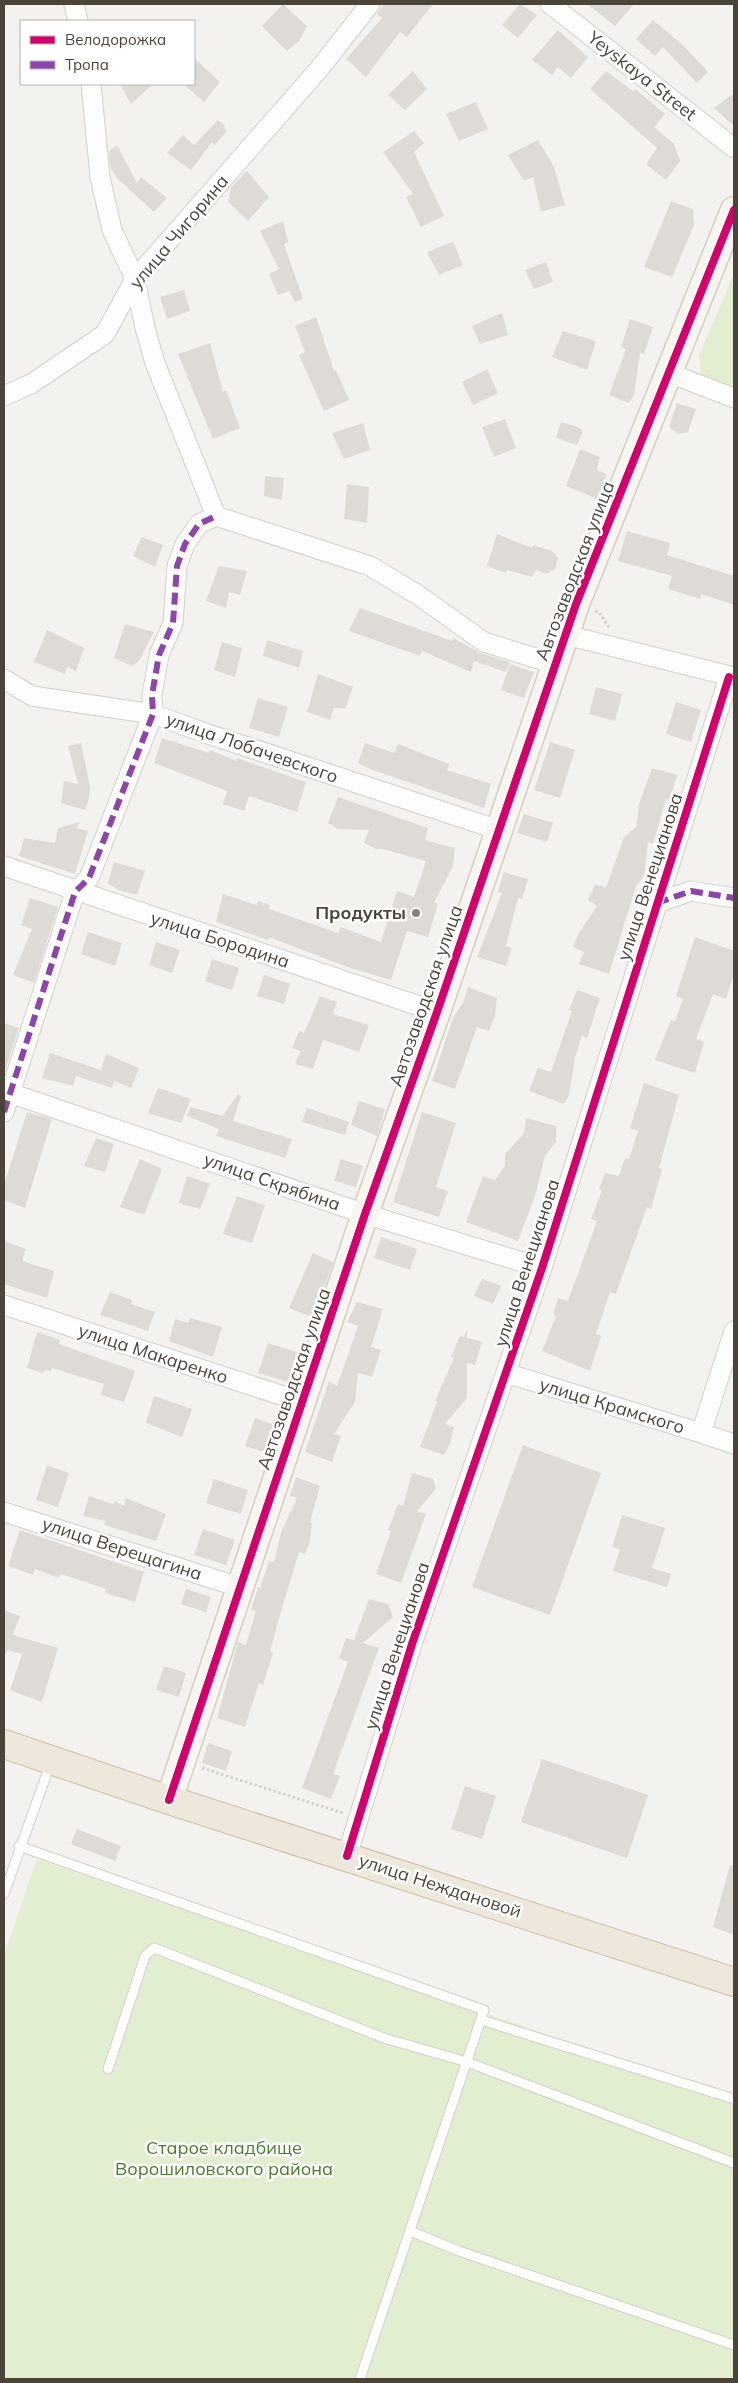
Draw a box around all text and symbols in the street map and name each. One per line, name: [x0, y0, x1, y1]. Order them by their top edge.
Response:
legend: [20, 20, 195, 85]
street label: Yeyskaya Street: [582, 25, 701, 125]
text: Велодорожка: [65, 30, 166, 49]
text: Тропа: [65, 55, 109, 74]
street label: улица Чигорина: [124, 170, 233, 294]
street label: Автозаводская улица: [530, 478, 619, 664]
street label: улица Лобачевского: [163, 707, 341, 788]
street label: улица Венецианова: [612, 790, 688, 964]
place label: Продукты: [315, 901, 406, 924]
street label: Автозаводская улица: [384, 902, 467, 1090]
street label: улица Бородина: [148, 906, 292, 973]
marker: Продукты: [410, 907, 422, 919]
street label: улица Скрябина: [201, 1147, 343, 1216]
street label: улица Венецианова: [489, 1176, 565, 1350]
street label: Автозаводская улица: [252, 1285, 335, 1473]
street label: улица Макаренко: [75, 1318, 231, 1389]
street label: улица Крамского: [537, 1372, 688, 1439]
street label: улица Верещагина: [39, 1512, 205, 1585]
street label: улица Венецианова: [359, 1559, 435, 1733]
street label: улица Неждановой: [356, 1848, 524, 1923]
park label: Старое кладбище Ворошиловского района: [115, 2136, 333, 2180]

